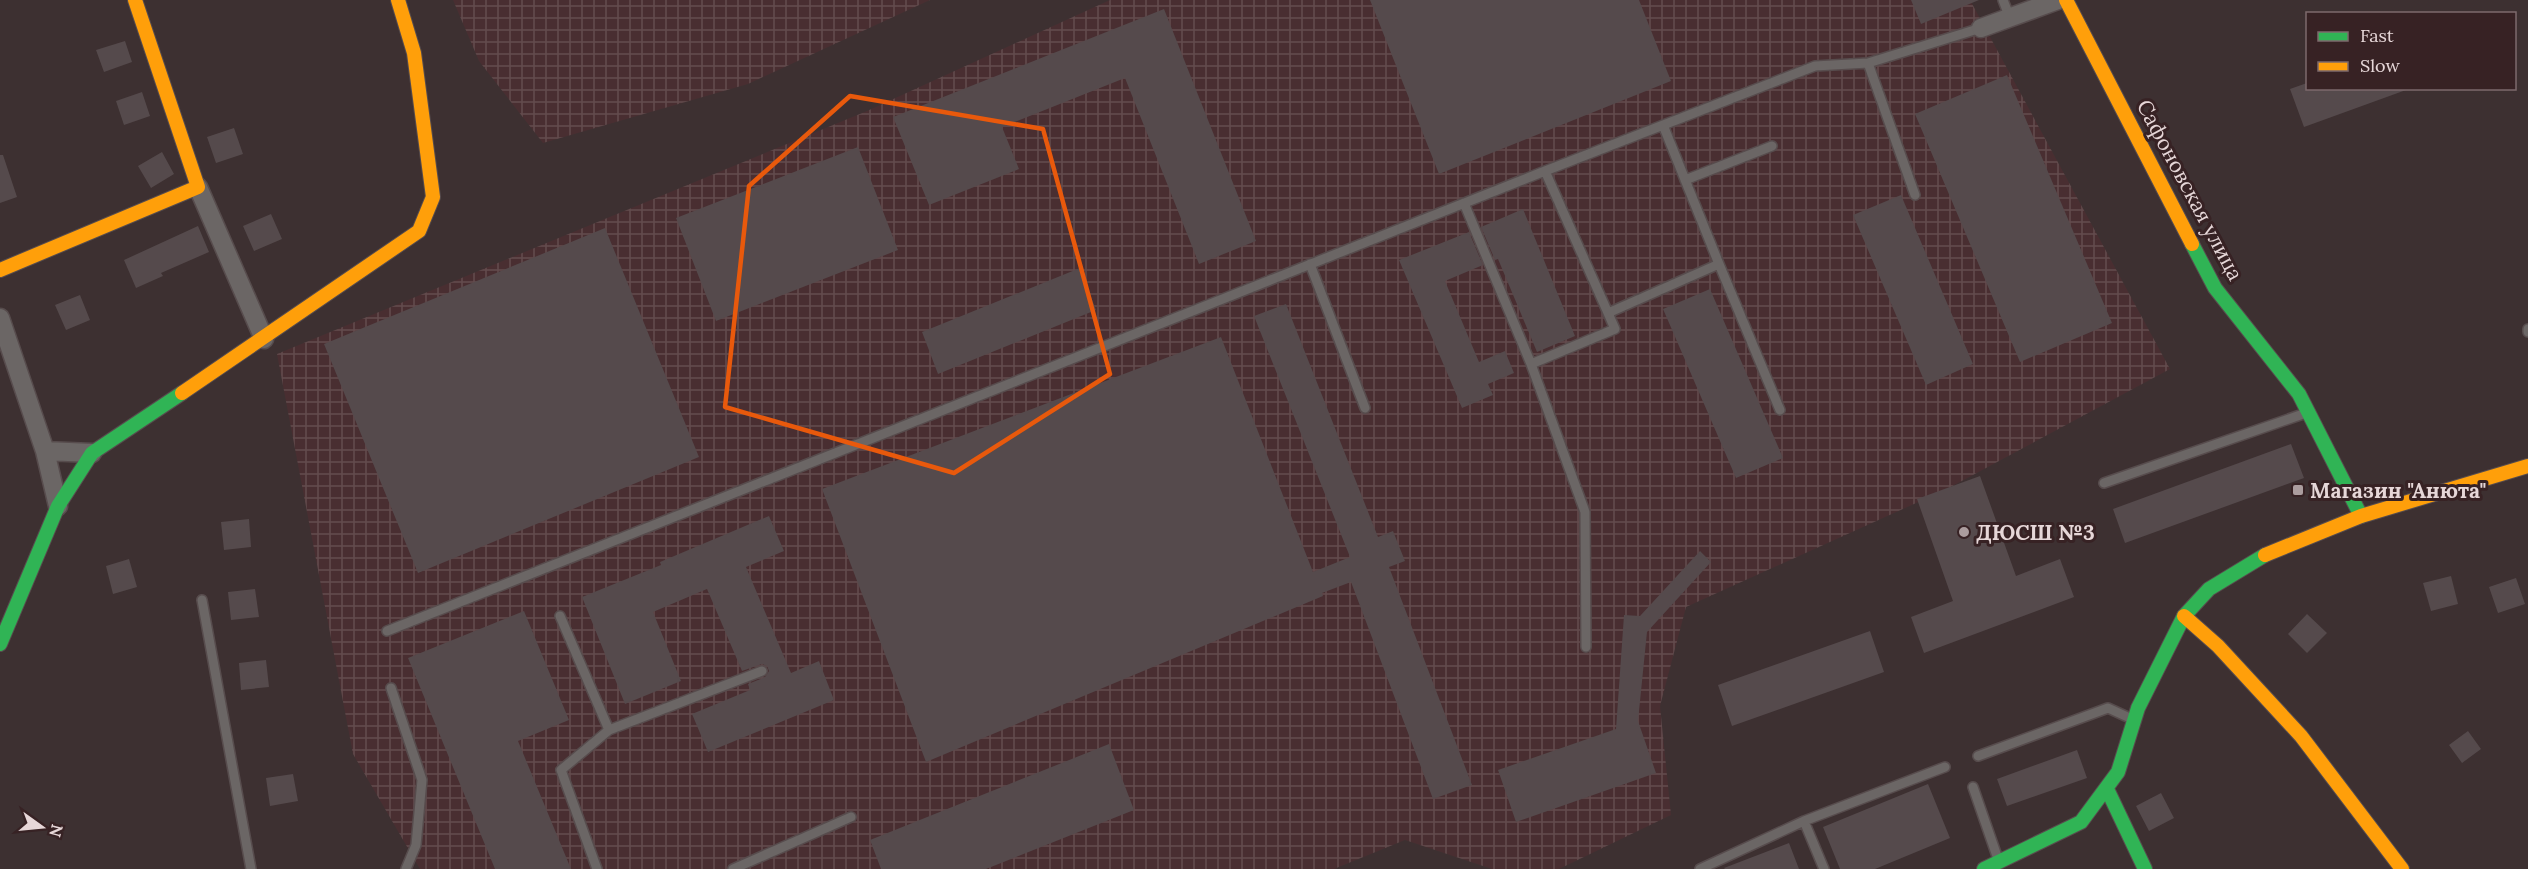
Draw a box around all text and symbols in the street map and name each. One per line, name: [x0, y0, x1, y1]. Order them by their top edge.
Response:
legend: [2306, 12, 2516, 90]
text: Fast: [2360, 24, 2394, 47]
text: Slow: [2360, 54, 2400, 77]
street label: Сафоновская улица: [2131, 95, 2249, 285]
place label: Магазин "Анюта": [2310, 477, 2486, 504]
marker: Магазин "Анюта": [2291, 483, 2305, 497]
place label: ДЮСШ №3: [1976, 519, 2095, 546]
marker: ДЮСШ №3: [1957, 525, 1971, 539]
north arrow: [12, 797, 72, 857]
text: N: [45, 822, 68, 839]

